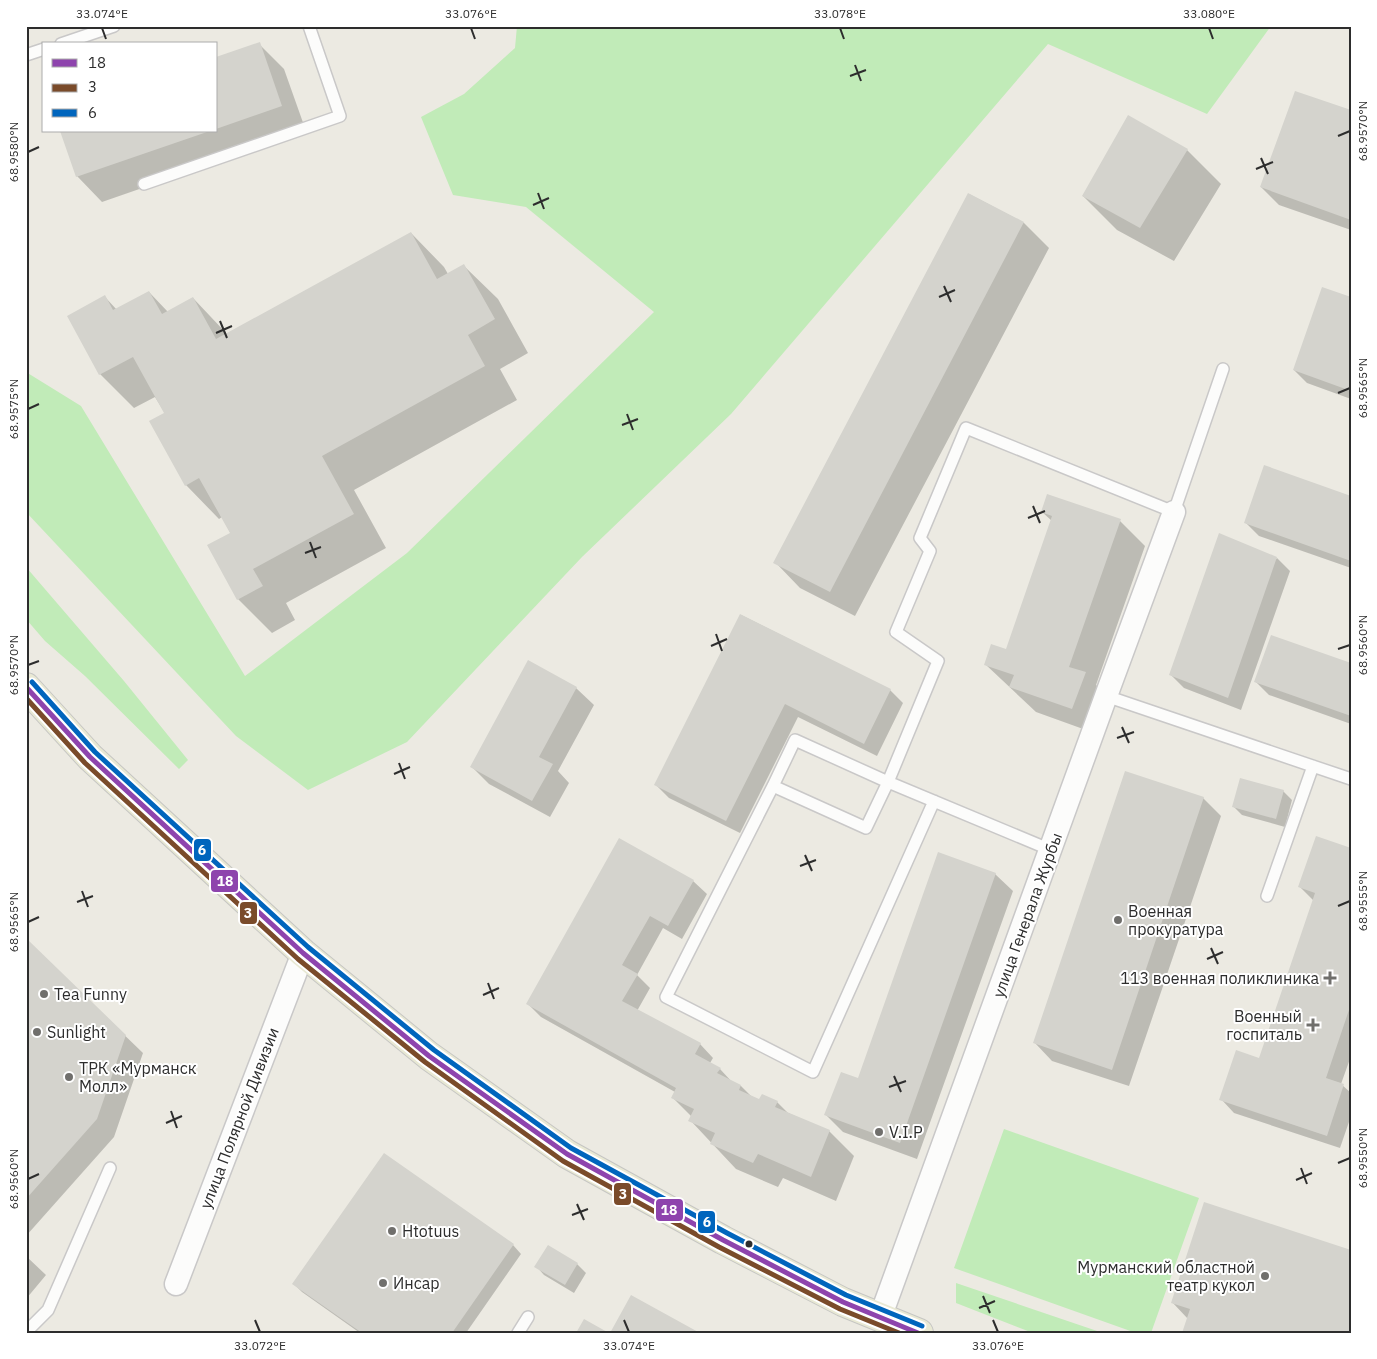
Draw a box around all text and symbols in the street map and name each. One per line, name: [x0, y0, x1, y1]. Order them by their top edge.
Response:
text: 33.074°E: [76, 6, 128, 21]
text: 33.076°E: [445, 6, 497, 21]
text: 33.078°E: [814, 6, 866, 21]
text: 33.080°E: [1183, 6, 1235, 21]
legend: [42, 42, 218, 132]
text: 18: [88, 53, 106, 72]
text: 3: [88, 77, 97, 96]
text: 68.9570°N: [1355, 101, 1370, 161]
text: 6: [88, 103, 97, 122]
text: 68.9580°N: [6, 122, 21, 182]
text: 68.9565°N: [1355, 358, 1370, 418]
text: 68.9575°N: [6, 379, 21, 439]
text: 68.9560°N: [1355, 615, 1370, 675]
text: 68.9570°N: [6, 635, 21, 695]
street label: улица Генерала Журбы: [988, 830, 1066, 1000]
line badge: 6: [193, 838, 212, 862]
text: 6: [198, 841, 206, 859]
line badge: 18: [210, 869, 239, 893]
text: 68.9555°N: [1355, 871, 1370, 931]
text: 18: [217, 872, 233, 890]
text: 68.9565°N: [6, 892, 21, 952]
line badge: 3: [239, 901, 258, 925]
place label: Военная прокуратура: [1128, 901, 1224, 939]
text: 3: [244, 904, 252, 922]
marker: Военная прокуратура: [1112, 914, 1124, 926]
place label: 113 военная поликлиника: [1120, 968, 1319, 988]
marker: 113 военная поликлиника: [1323, 971, 1337, 985]
place label: Tea Funny: [54, 984, 127, 1004]
marker: Tea Funny: [38, 988, 50, 1000]
place label: Военный госпиталь: [1226, 1006, 1302, 1044]
marker: Военный госпиталь: [1306, 1018, 1320, 1032]
place label: Sunlight: [47, 1022, 106, 1042]
street label: улица Полярной Дивизии: [195, 1024, 283, 1212]
marker: Sunlight: [31, 1026, 43, 1038]
place label: ТРК «Мурманск Молл»: [79, 1058, 197, 1096]
marker: ТРК «Мурманск Молл»: [63, 1071, 75, 1083]
place label: V.I.P: [889, 1122, 923, 1142]
marker: V.I.P: [873, 1126, 885, 1138]
text: 68.9550°N: [1355, 1128, 1370, 1188]
text: 68.9560°N: [6, 1149, 21, 1209]
line badge: 3: [613, 1182, 632, 1206]
text: 3: [619, 1185, 627, 1203]
line badge: 18: [655, 1198, 684, 1222]
text: 18: [661, 1201, 677, 1219]
line badge: 6: [697, 1210, 716, 1234]
text: 6: [703, 1213, 711, 1231]
place label: Htotuus: [402, 1221, 459, 1241]
marker: Htotuus: [386, 1225, 398, 1237]
unlabelled marker: [744, 1239, 754, 1249]
place label: Мурманский областной театр кукол: [1077, 1257, 1255, 1295]
marker: Мурманский областной театр кукол: [1259, 1270, 1271, 1282]
place label: Инсар: [393, 1273, 440, 1293]
marker: Инсар: [377, 1277, 389, 1289]
text: 33.072°E: [234, 1338, 286, 1353]
text: 33.074°E: [603, 1338, 655, 1353]
text: 33.076°E: [972, 1338, 1024, 1353]

